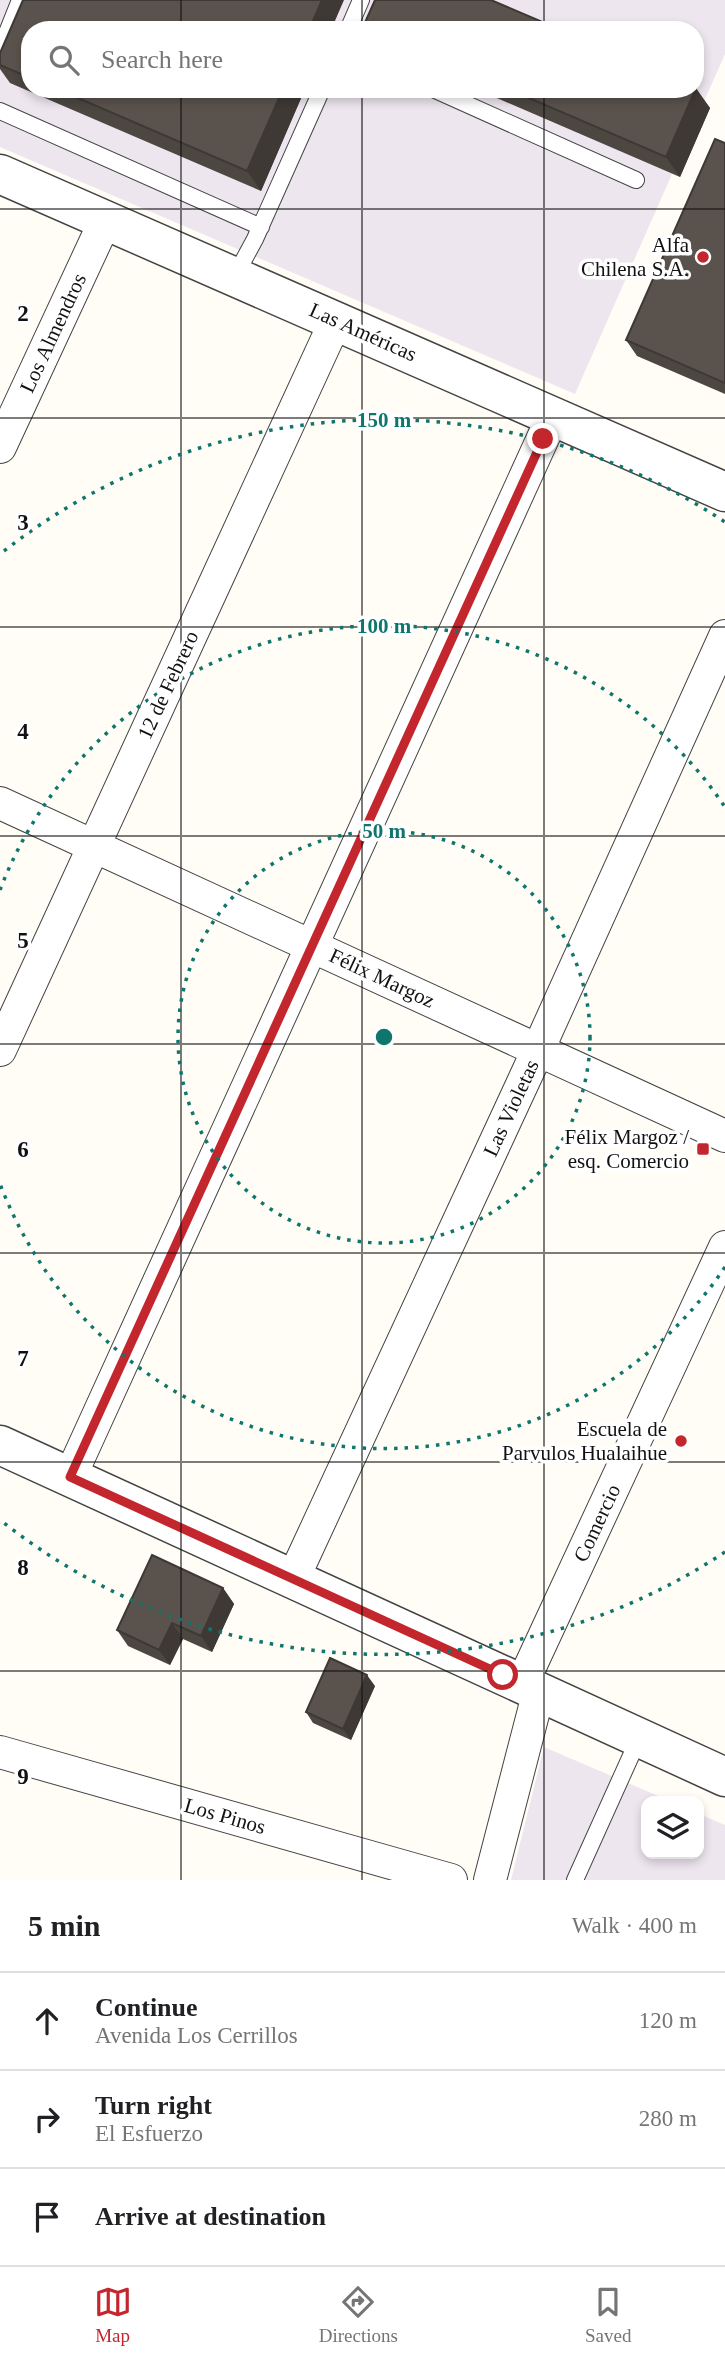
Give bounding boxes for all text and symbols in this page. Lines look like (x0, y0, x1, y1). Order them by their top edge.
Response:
search box (21, 21, 704, 98)
icon: search (45, 41, 83, 79)
text: Search here (101, 45, 223, 74)
place label: Alfa Chilena S.A. (581, 233, 690, 281)
marker: Alfa Chilena S.A. (695, 249, 711, 265)
street label: Los Almendros (15, 270, 91, 396)
street label: Las Américas (306, 298, 420, 366)
text: 2 (17, 301, 29, 326)
text: 150 m (357, 408, 412, 432)
route end (527, 423, 558, 454)
text: 3 (17, 510, 29, 535)
text: 100 m (357, 614, 412, 638)
street label: 12 de Febrero (132, 627, 204, 743)
text: 4 (17, 719, 29, 744)
text: 50 m (362, 819, 406, 843)
text: 5 (17, 928, 29, 953)
street label: Félix Margoz (326, 943, 438, 1013)
centre of rings (372, 1025, 396, 1049)
street label: Las Violetas (478, 1056, 544, 1160)
place label: Félix Margoz / esq. Comercio (565, 1125, 689, 1173)
text: 6 (17, 1137, 29, 1162)
marker: Félix Margoz / esq. Comercio (695, 1141, 711, 1157)
text: 7 (17, 1346, 29, 1371)
place label: Escuela de Parvulos Hualaihue (502, 1417, 667, 1465)
marker: Escuela de Parvulos Hualaihue (673, 1433, 689, 1449)
street label: Comercio (569, 1480, 625, 1566)
text: 8 (17, 1555, 29, 1580)
route start (487, 1659, 518, 1690)
text: 9 (17, 1764, 29, 1789)
street label: Los Pinos (182, 1793, 268, 1839)
map controls (641, 1796, 704, 1859)
button: layers (641, 1796, 704, 1859)
text: 5 min (28, 1909, 101, 1942)
text: Walk · 400 m (572, 1913, 697, 1938)
text: Continue (95, 1993, 198, 2022)
icon: ahead (28, 2002, 66, 2040)
text: 120 m (639, 2008, 697, 2033)
text: Avenida Los Cerrillos (95, 2023, 298, 2048)
text: Turn right (95, 2091, 212, 2120)
icon: right (28, 2100, 66, 2138)
text: 280 m (639, 2106, 697, 2131)
text: El Esfuerzo (95, 2121, 203, 2146)
icon: arrive (28, 2198, 66, 2236)
text: Arrive at destination (95, 2202, 326, 2231)
tab: Map (94, 2283, 132, 2347)
tab: Directions (319, 2283, 398, 2347)
tab: Saved (585, 2283, 631, 2347)

